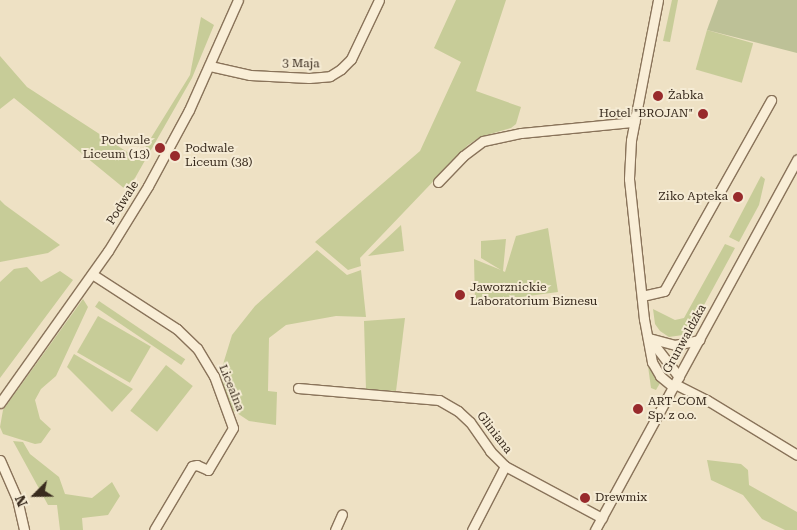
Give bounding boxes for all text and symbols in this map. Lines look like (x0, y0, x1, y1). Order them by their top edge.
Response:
street label: 3 Maja (282, 56, 320, 72)
place label: Żabka (668, 89, 704, 103)
marker: Żabka (652, 90, 664, 102)
place label: Hotel "BROJAN" (599, 107, 693, 121)
marker: Hotel "BROJAN" (697, 108, 709, 120)
place label: Podwale Liceum (13) (83, 134, 150, 162)
marker: Podwale Liceum (13) (154, 142, 166, 154)
place label: Podwale Liceum (38) (185, 142, 252, 170)
marker: Podwale Liceum (38) (169, 150, 181, 162)
street label: Podwale (104, 178, 142, 228)
place label: Ziko Apteka (658, 190, 728, 204)
marker: Ziko Apteka (732, 191, 744, 203)
place label: Jaworznickie Laboratorium Biznesu (470, 281, 597, 309)
marker: Jaworznickie Laboratorium Biznesu (454, 289, 466, 301)
street label: Grunwaldzka (660, 302, 710, 376)
street label: Licealna (215, 363, 247, 413)
place label: ART-COM Sp. z o.o. (648, 395, 707, 423)
marker: ART-COM Sp. z o.o. (632, 403, 644, 415)
street label: Gliniana (473, 409, 515, 457)
north arrow (10, 470, 60, 520)
place label: Drewmix (595, 491, 647, 505)
marker: Drewmix (579, 492, 591, 504)
text: N (12, 493, 31, 509)

